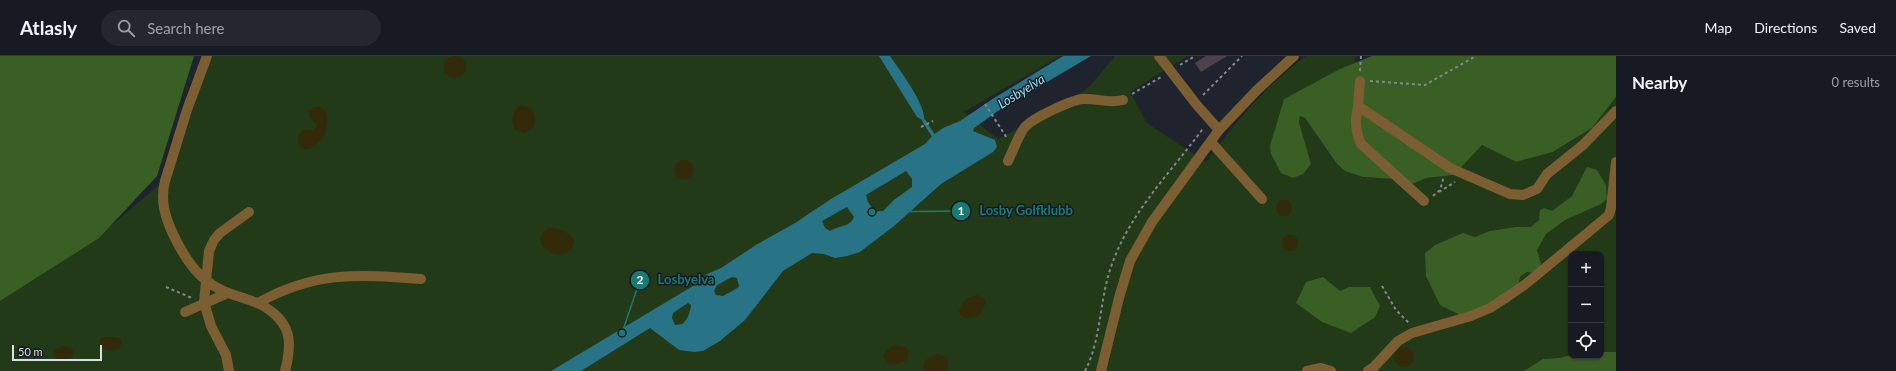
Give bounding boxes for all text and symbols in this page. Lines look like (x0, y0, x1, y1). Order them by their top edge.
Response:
search box (101, 10, 381, 46)
text: Atlasly (20, 16, 77, 39)
icon: search (115, 17, 137, 39)
text: Search here (147, 19, 225, 37)
text: Map (1705, 19, 1732, 36)
text: Directions (1754, 19, 1817, 36)
text: Saved (1839, 19, 1876, 36)
water label: Losbyelva (995, 70, 1048, 112)
text: Nearby (1632, 72, 1687, 93)
text: 0 results (1832, 74, 1880, 90)
callout: Losby Golfklubb (951, 198, 1081, 223)
text: Losby Golfklubb (979, 202, 1073, 218)
text: 1 (958, 203, 965, 218)
map controls (1568, 251, 1604, 359)
button: + (1568, 251, 1604, 287)
callout: Losbyelva (630, 267, 723, 292)
text: Losbyelva (658, 271, 714, 287)
text: 2 (637, 272, 644, 287)
button: − (1568, 287, 1604, 323)
button: locate (1568, 323, 1604, 359)
scale bar (12, 343, 102, 362)
text: 50 m (18, 345, 43, 358)

